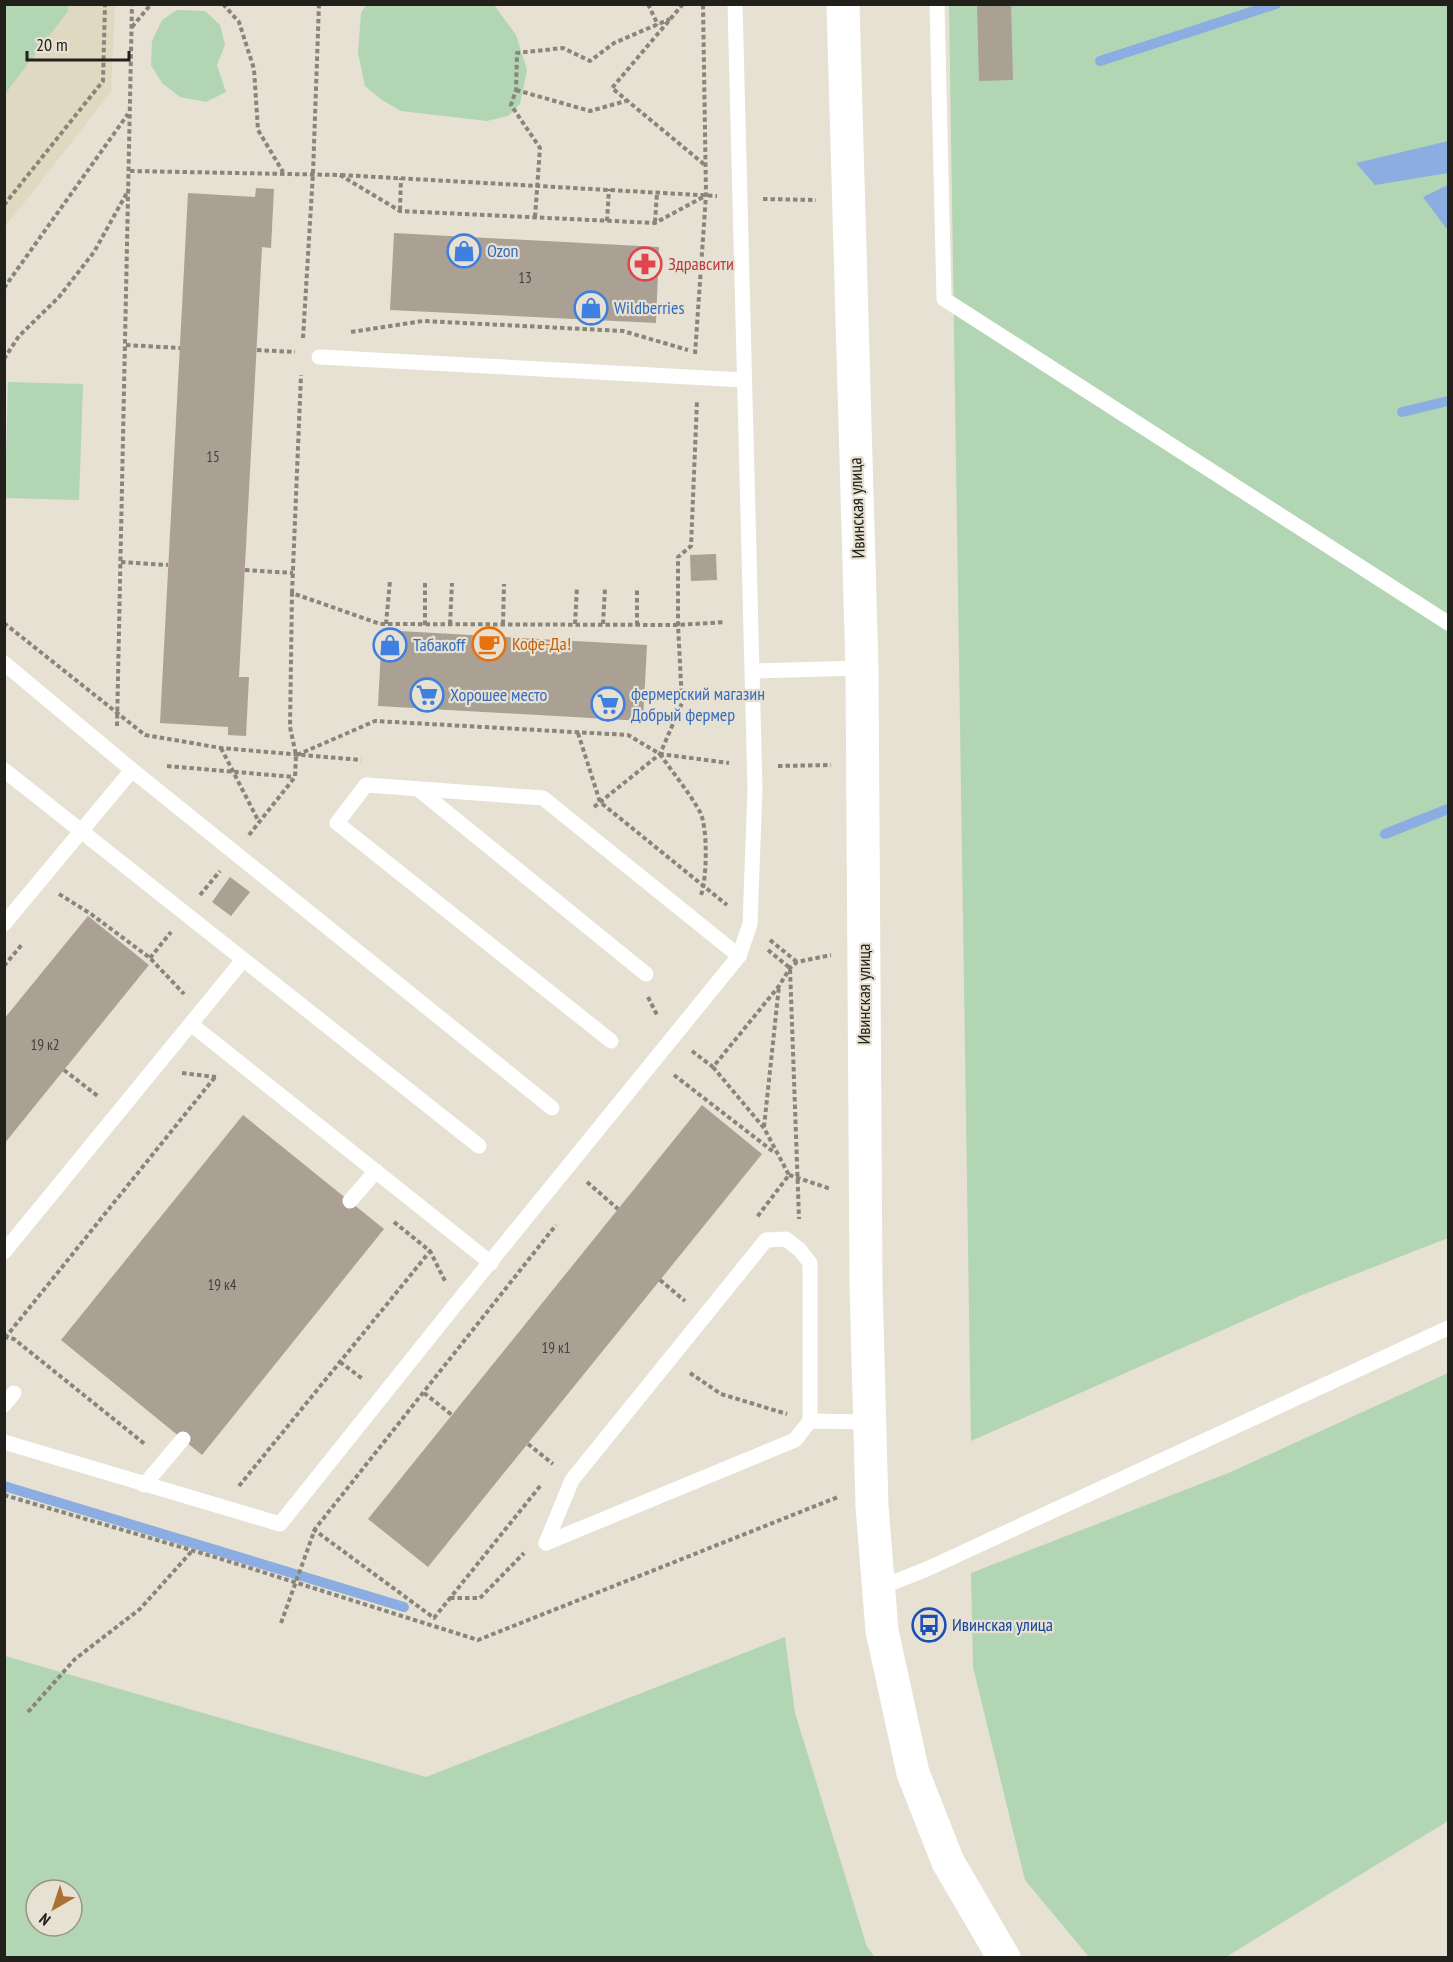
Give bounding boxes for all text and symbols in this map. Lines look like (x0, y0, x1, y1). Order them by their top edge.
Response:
scale bar (27, 24, 129, 62)
text: 20 m (36, 33, 68, 56)
shop icon: Ozon (446, 233, 482, 269)
place label: Ozon (487, 239, 519, 262)
pharmacy icon: Здравсити (627, 246, 663, 282)
place label: Здравсити (668, 252, 734, 275)
house number: 13 (518, 268, 532, 287)
shop icon: Wildberries (573, 290, 609, 326)
place label: Wildberries (614, 296, 685, 319)
house number: 15 (206, 447, 220, 466)
street label: Ивинская улица (843, 457, 870, 559)
cafe icon: Кофе-Да! (471, 626, 507, 662)
shop icon: Табакoff (372, 627, 408, 663)
place label: Кофе-Да! (512, 632, 571, 655)
place label: Табакoff (413, 633, 467, 656)
supermarket icon: Хорошее место (409, 677, 445, 713)
place label: фермерский магазин Добрый фермер (631, 682, 765, 726)
place label: Хорошее место (450, 683, 547, 706)
supermarket icon: фермерский магазин Добрый фермер (590, 686, 626, 722)
street label: Ивинская улица (852, 944, 875, 1044)
house number: 19 к2 (30, 1035, 60, 1054)
house number: 19 к4 (207, 1275, 237, 1294)
house number: 19 к1 (541, 1338, 571, 1357)
bus stop icon: Ивинская улица (911, 1607, 947, 1643)
place label: Ивинская улица (952, 1613, 1053, 1636)
north arrow (24, 1878, 84, 1938)
text: N (35, 1909, 54, 1930)

